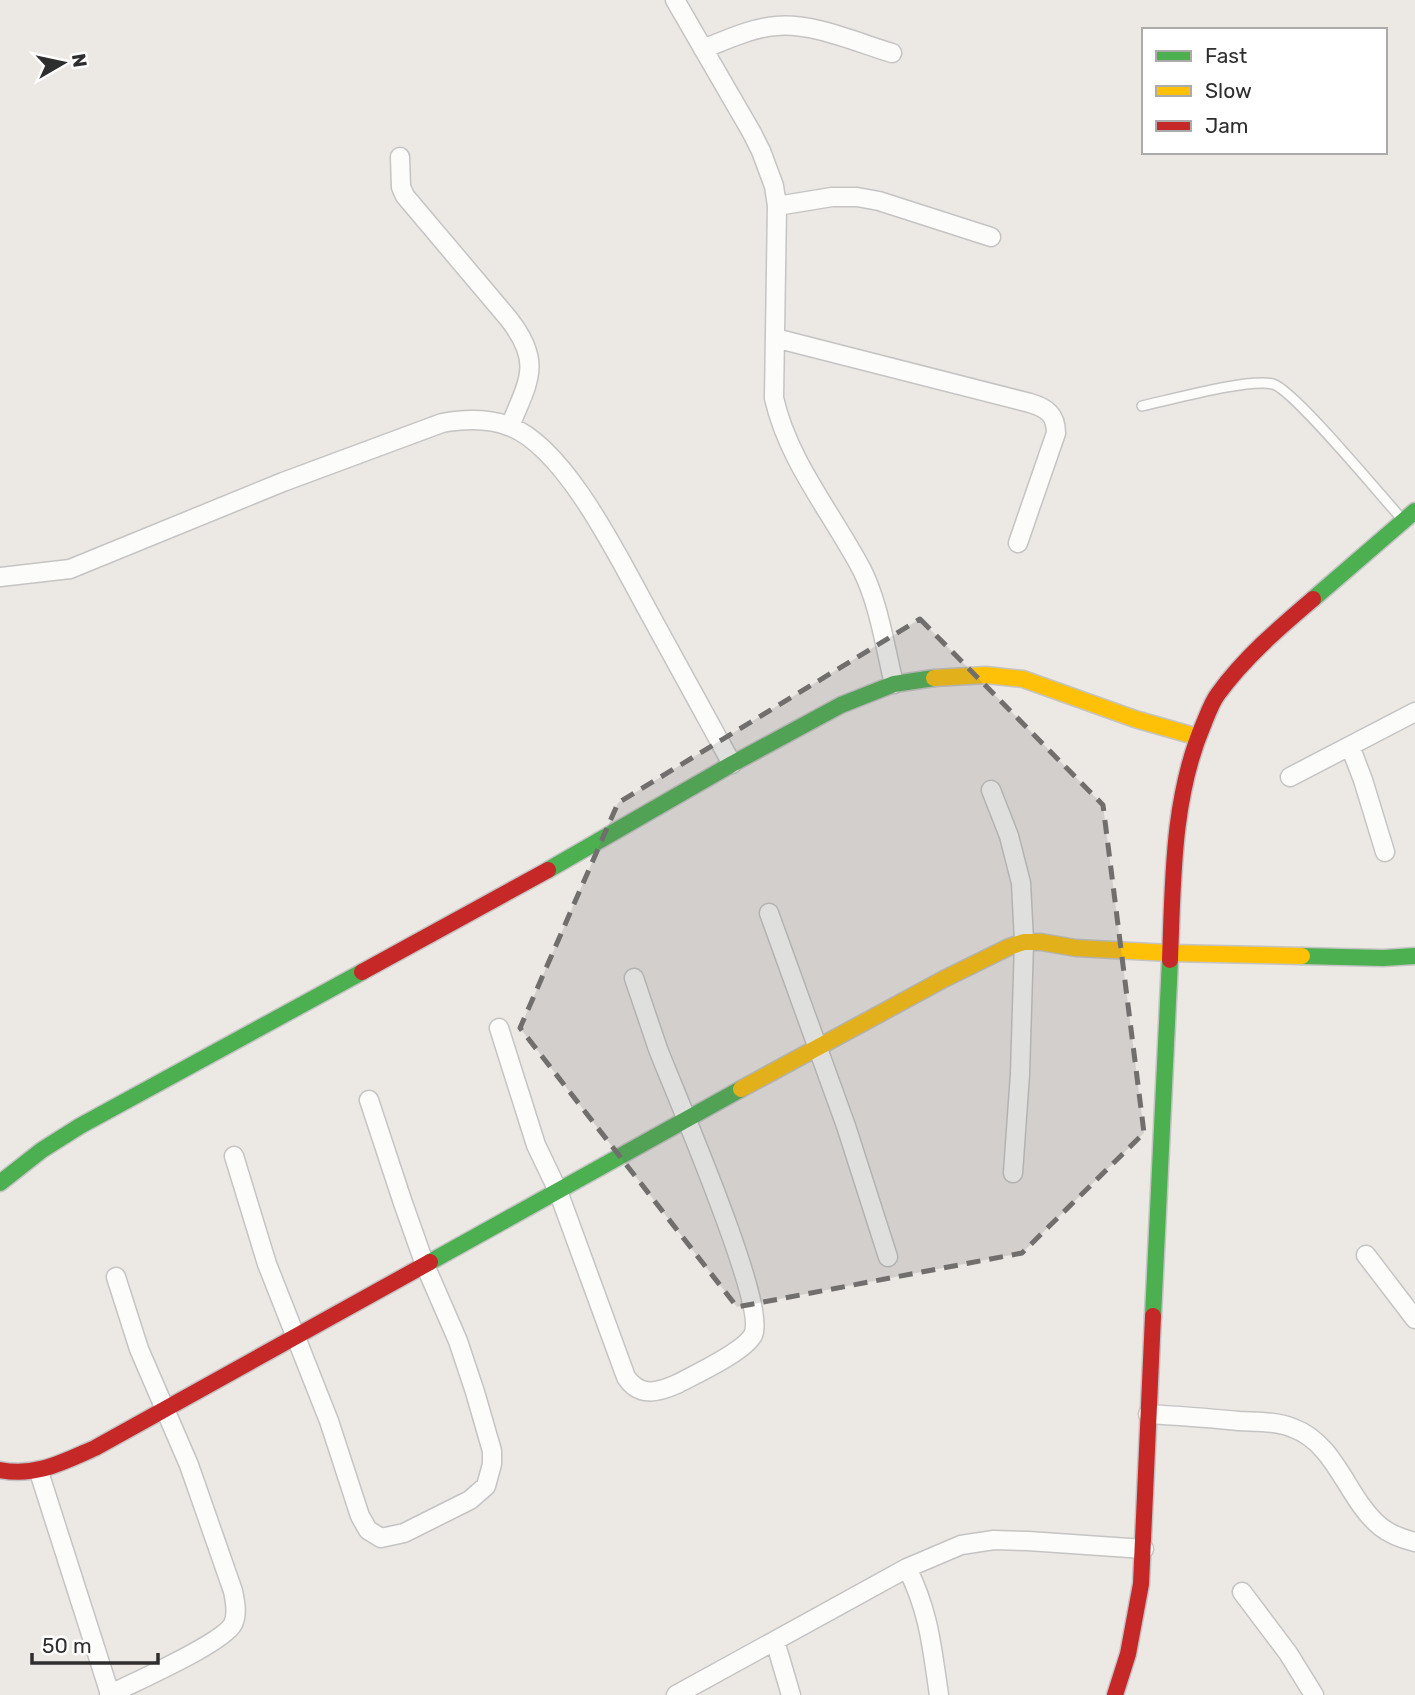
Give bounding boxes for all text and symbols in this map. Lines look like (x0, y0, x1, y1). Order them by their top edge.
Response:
north arrow (28, 28, 98, 98)
legend (1142, 28, 1387, 154)
text: Fast (1205, 43, 1247, 68)
text: N (67, 52, 92, 69)
text: Slow (1205, 78, 1252, 103)
text: Jam (1205, 113, 1249, 138)
scale bar (32, 1622, 158, 1666)
text: 50 m (42, 1633, 92, 1658)

